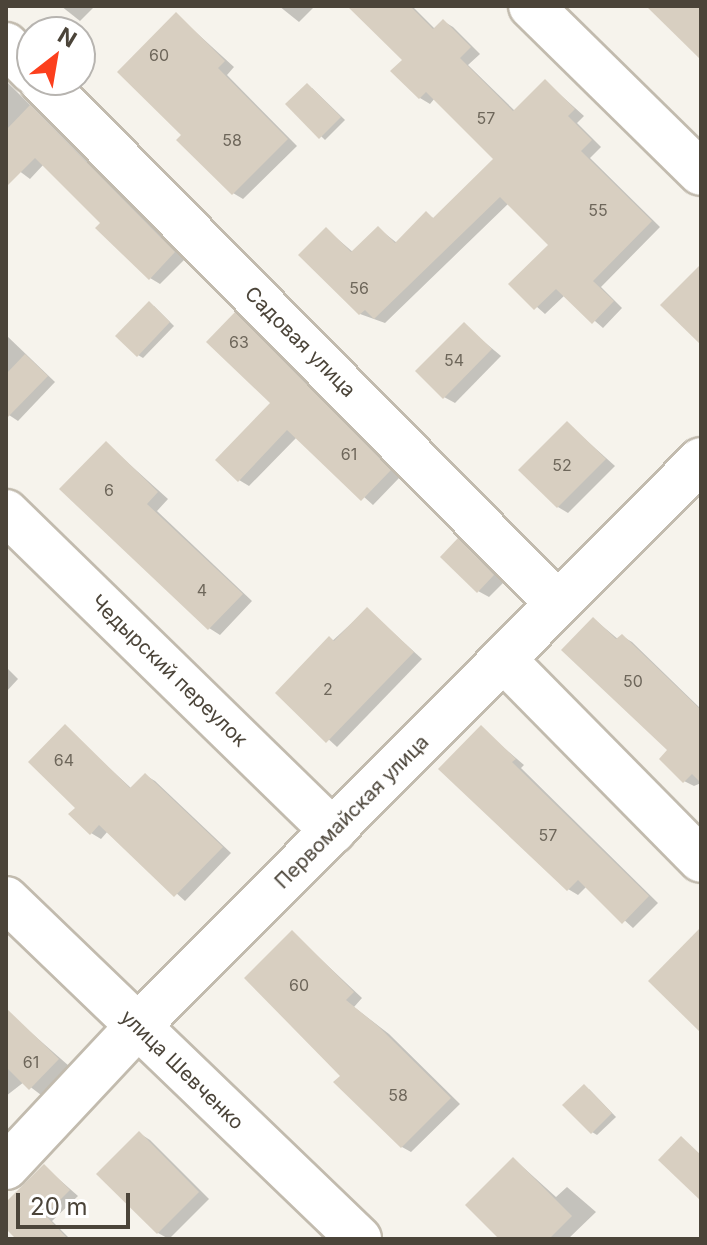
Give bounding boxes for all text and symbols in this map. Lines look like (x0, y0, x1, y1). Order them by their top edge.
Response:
north arrow (16, 16, 96, 96)
text: N (53, 22, 81, 53)
house number: 60 (149, 45, 169, 65)
house number: 57 (477, 108, 495, 128)
house number: 58 (222, 130, 242, 150)
house number: 55 (588, 200, 608, 220)
house number: 56 (349, 278, 369, 298)
street label: Садовая улица (240, 282, 360, 402)
house number: 63 (229, 332, 249, 352)
house number: 54 (444, 350, 464, 370)
house number: 61 (341, 444, 357, 464)
house number: 52 (552, 455, 572, 475)
house number: 6 (104, 480, 114, 500)
house number: 4 (197, 580, 207, 600)
street label: Чедырский переулок (86, 590, 252, 752)
house number: 50 (623, 671, 643, 691)
house number: 2 (323, 679, 333, 699)
street label: Первомайская улица (270, 730, 434, 894)
house number: 64 (54, 750, 74, 770)
house number: 57 (539, 825, 557, 845)
house number: 60 (289, 975, 309, 995)
street label: улица Шевченко (115, 1005, 249, 1135)
house number: 61 (23, 1052, 39, 1072)
house number: 58 (388, 1085, 408, 1105)
scale bar (20, 1177, 134, 1227)
text: 20 m (30, 1192, 88, 1221)

